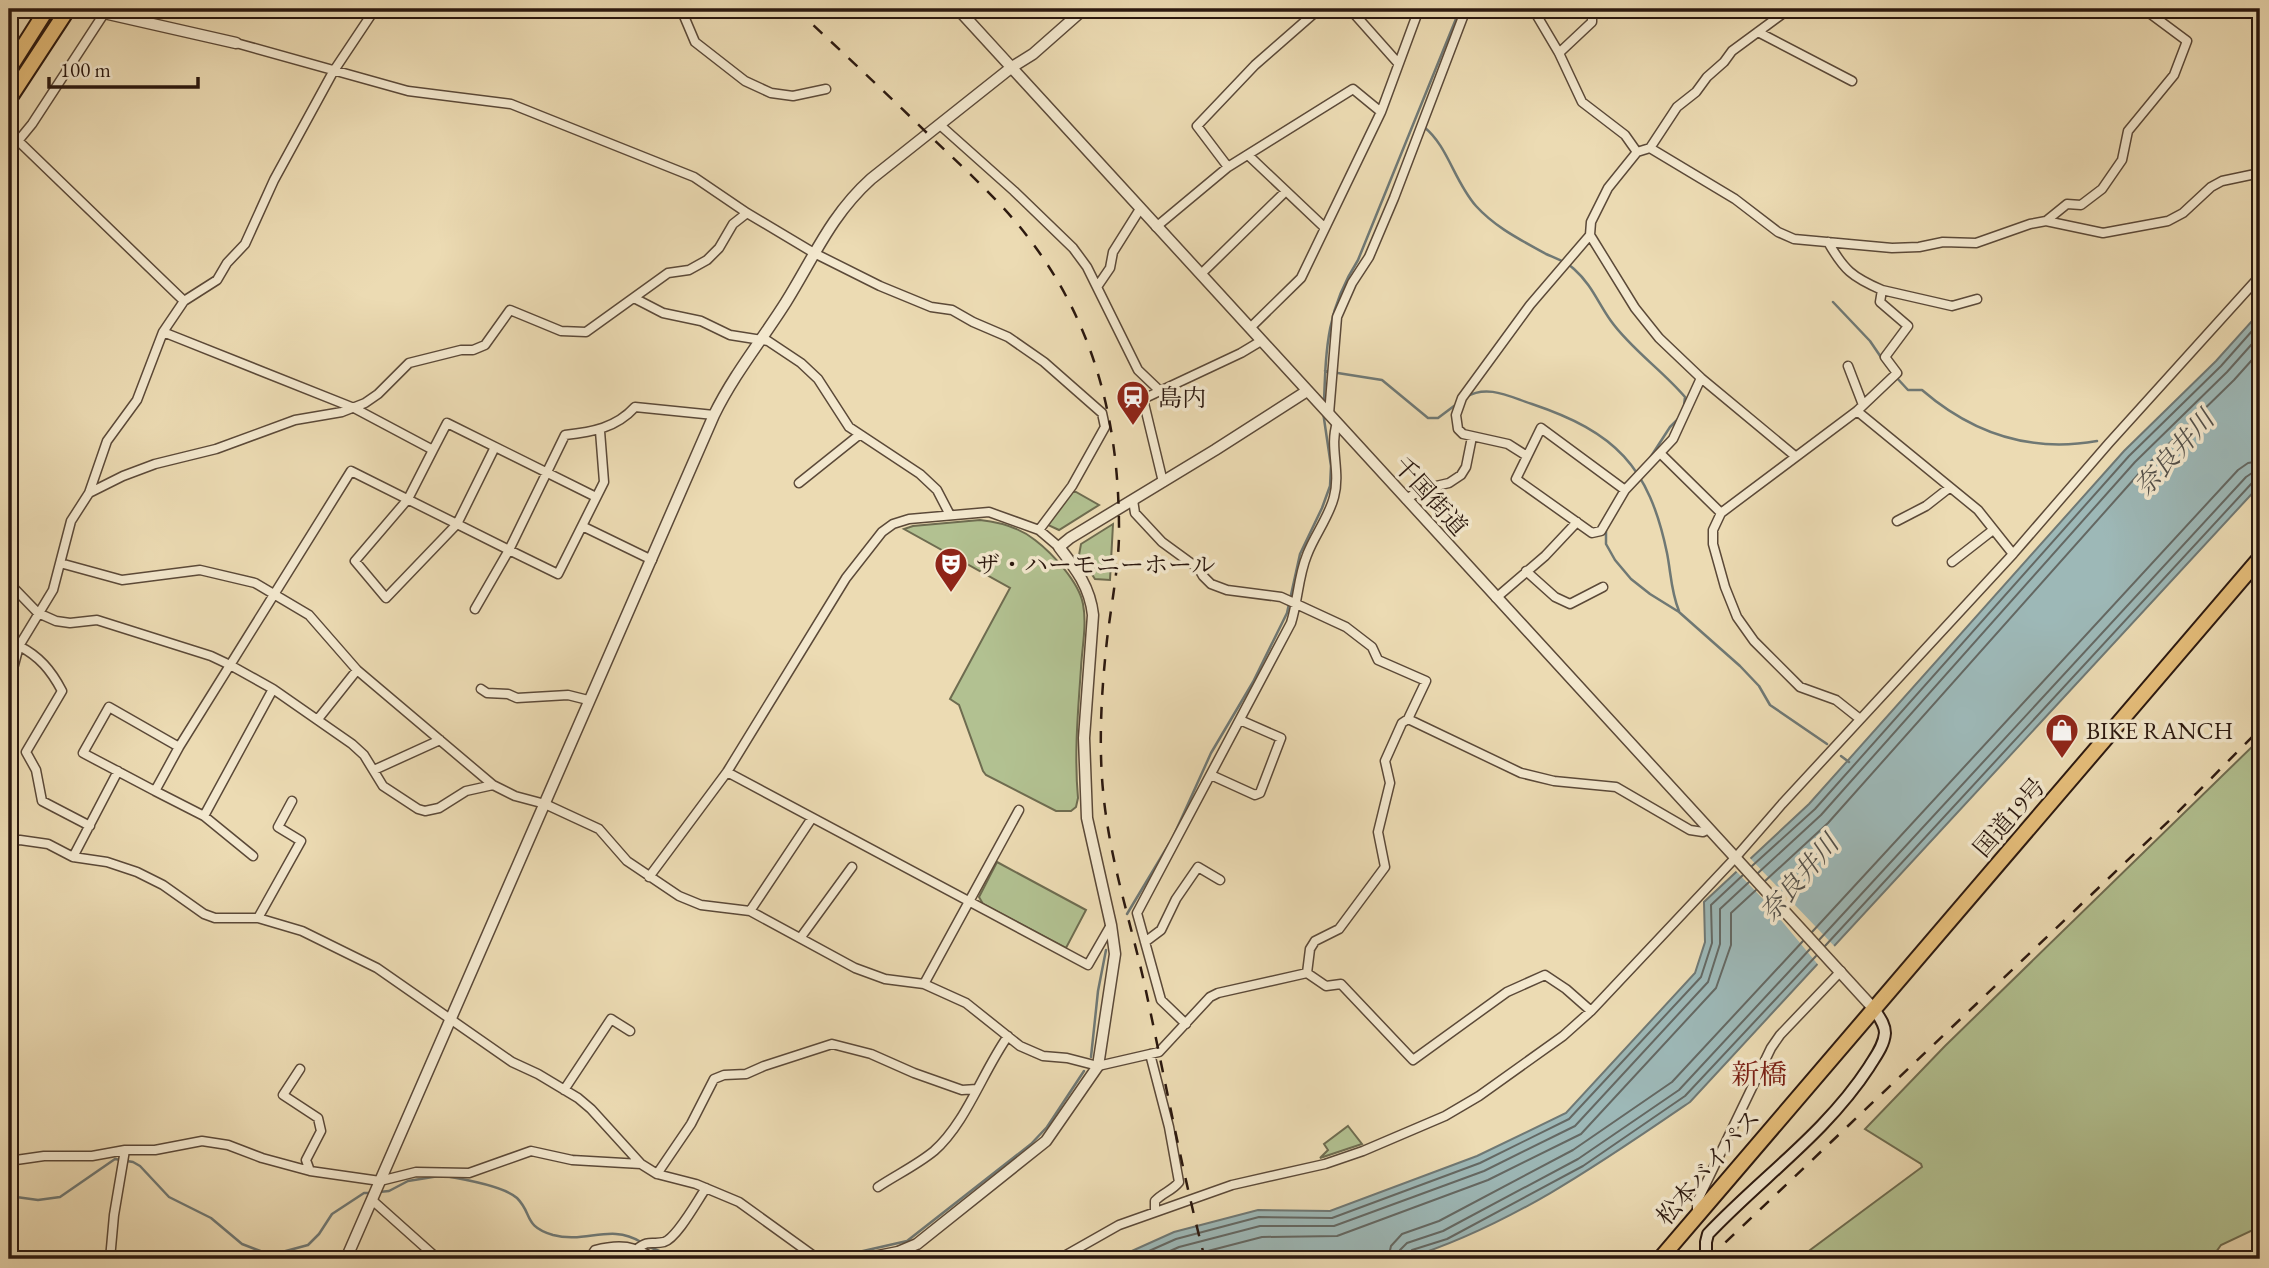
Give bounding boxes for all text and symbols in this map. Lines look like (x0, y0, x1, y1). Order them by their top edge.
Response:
scale bar (49, 46, 198, 90)
text: 100 m (60, 56, 111, 83)
station icon: 島内 (1114, 378, 1152, 427)
place label: 島内 (1158, 382, 1206, 413)
water label: 奈良井川 (2127, 401, 2223, 503)
street label: 千国街道 (1387, 450, 1475, 542)
theatre icon: ザ・ハーモニーホール (932, 545, 970, 594)
place label: ザ・ハーモニーホール (976, 549, 1216, 580)
shop icon: BIKE RANCH (2043, 711, 2081, 760)
place label: BIKE RANCH (2086, 715, 2233, 746)
street label: 国道19号 (1966, 771, 2052, 863)
water label: 奈良井川 (1752, 825, 1848, 928)
district label: 新橋 (1731, 1056, 1787, 1092)
street label: 松本バイパス (1649, 1103, 1767, 1231)

